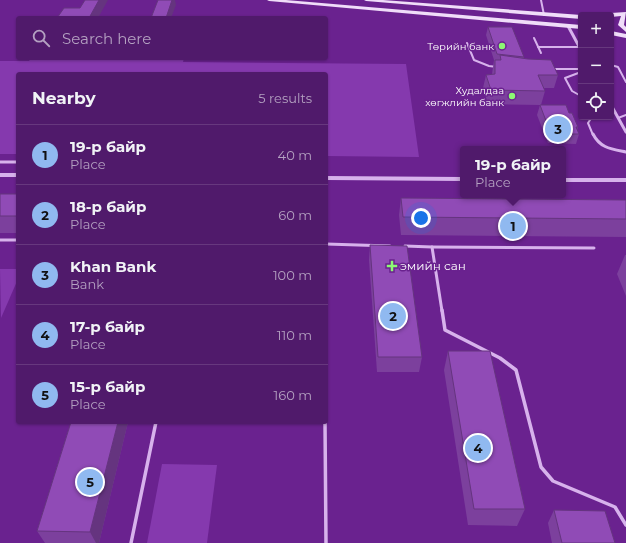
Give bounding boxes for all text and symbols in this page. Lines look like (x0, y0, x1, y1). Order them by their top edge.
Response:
map controls (578, 12, 614, 120)
button: + (578, 12, 614, 48)
search box (16, 16, 328, 60)
icon: search (30, 27, 52, 49)
text: Search here (62, 29, 151, 48)
place label: Төрийн банк (427, 40, 494, 53)
marker: Төрийн банк (497, 41, 507, 51)
button: − (578, 48, 614, 84)
place label: Худалдаа хөгжлийн банк (425, 84, 504, 109)
button: locate (578, 84, 614, 120)
text: Nearby (32, 88, 96, 108)
text: 5 results (258, 90, 312, 106)
marker: Худалдаа хөгжлийн банк (507, 91, 517, 101)
pin: 3 (545, 114, 571, 144)
text: 19-р байр (70, 137, 146, 156)
popup (460, 146, 566, 198)
text: 1 (42, 147, 48, 163)
text: 40 m (278, 147, 312, 163)
text: 19-р байр (475, 155, 551, 174)
text: Place (70, 156, 106, 172)
text: Place (475, 174, 511, 190)
text: 18-р байр (70, 197, 146, 216)
text: 2 (41, 207, 49, 223)
text: 60 m (278, 207, 312, 223)
your location (411, 208, 431, 228)
pin: 1 (500, 211, 526, 241)
text: Place (70, 216, 106, 232)
text: Khan Bank (70, 257, 156, 276)
place label: эмийн сан (400, 258, 466, 273)
marker: эмийн сан (387, 261, 397, 271)
text: 3 (41, 267, 49, 283)
text: 100 m (273, 267, 312, 283)
text: Bank (70, 276, 104, 292)
pin: 2 (380, 301, 406, 331)
text: 17-р байр (70, 317, 145, 336)
text: 4 (41, 327, 49, 343)
text: 110 m (277, 327, 312, 343)
text: Place (70, 336, 106, 352)
text: 15-р байр (70, 377, 145, 396)
text: 5 (41, 387, 49, 403)
text: 160 m (274, 387, 312, 403)
text: Place (70, 396, 106, 412)
pin: 4 (465, 433, 491, 463)
pin: 5 (77, 467, 103, 497)

